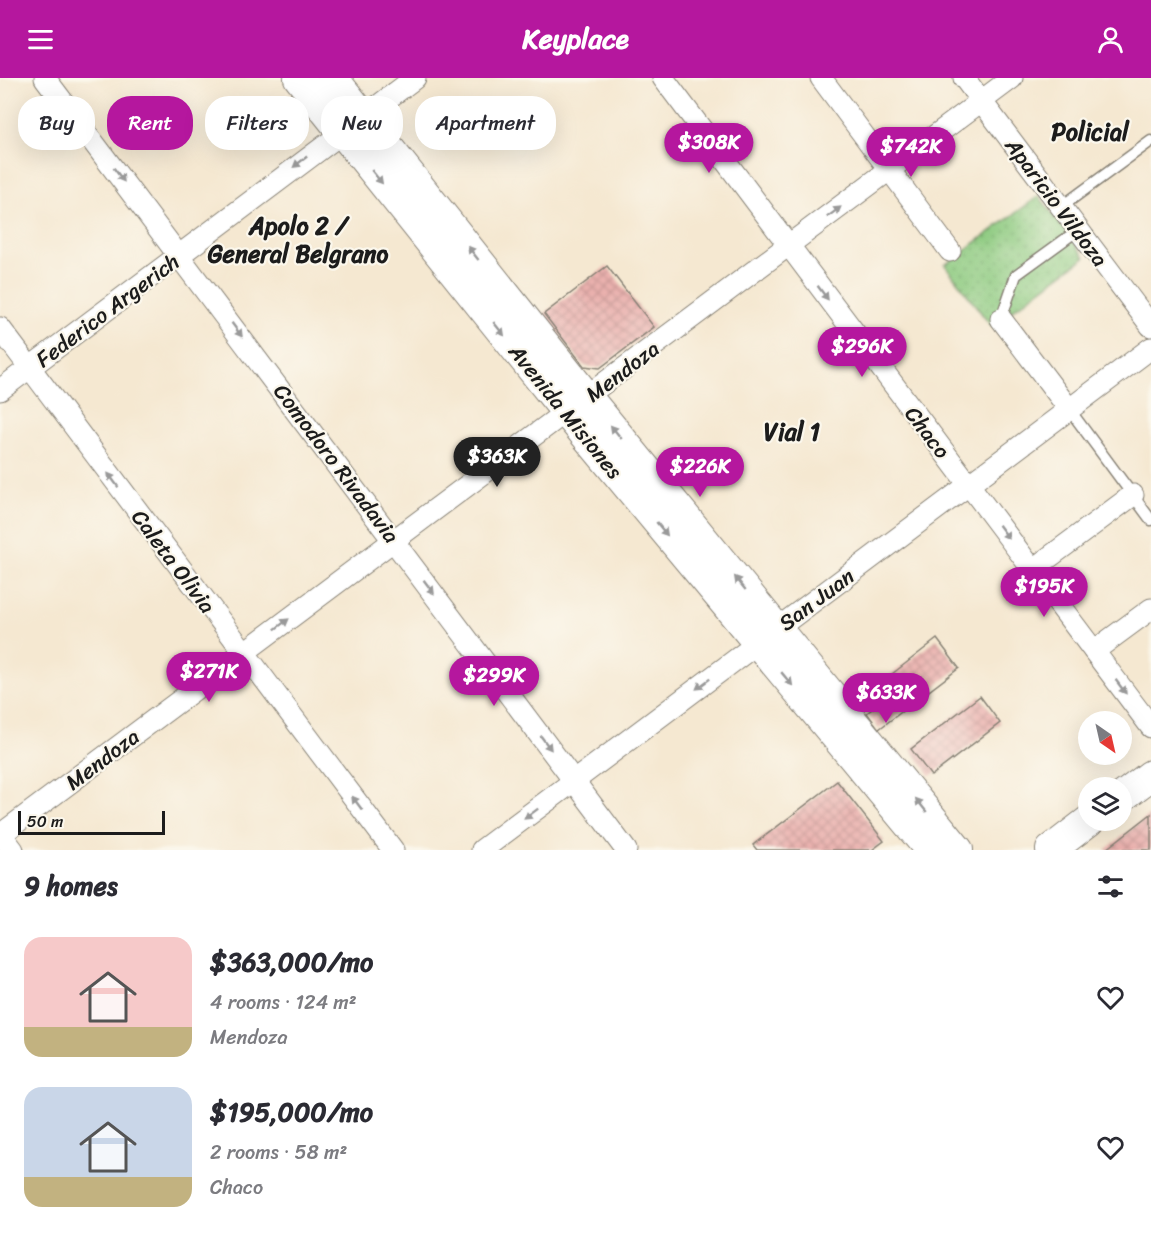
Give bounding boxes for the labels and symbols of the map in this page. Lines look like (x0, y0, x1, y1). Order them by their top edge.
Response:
district label: Policial (1051, 111, 1130, 153)
pin: $308K (667, 123, 751, 174)
pin: $742K (869, 127, 953, 178)
street label: Aparicio Vildoza (994, 128, 1119, 276)
one-way arrow (292, 156, 308, 169)
one-way arrow (113, 166, 125, 182)
one-way arrow (371, 169, 384, 185)
district label: Apolo 2 / General Belgrano (208, 205, 388, 275)
one-way arrow (827, 206, 842, 218)
street label: Federico Argerich (27, 243, 188, 378)
one-way arrow (467, 245, 479, 260)
one-way arrow (817, 285, 829, 301)
one-way arrow (493, 321, 506, 337)
one-way arrow (230, 323, 242, 338)
pin: $296K (820, 327, 904, 378)
street label: Mendoza (576, 330, 668, 413)
street label: Avenida Misiones (498, 334, 633, 488)
street label: Comodoro Rivadavia (263, 375, 410, 552)
street label: Chaco (894, 397, 961, 467)
district label: Vial 1 (764, 411, 820, 453)
one-way arrow (609, 424, 622, 440)
pin: $363K (455, 437, 539, 488)
pin: $226K (658, 447, 742, 498)
one-way arrow (107, 472, 120, 488)
street label: Caleta Olivia (121, 501, 226, 622)
one-way arrow (656, 521, 669, 537)
one-way arrow (997, 524, 1009, 539)
street label: San Juan (770, 557, 863, 641)
pin: $195K (1002, 567, 1086, 618)
one-way arrow (733, 575, 746, 591)
one-way arrow (423, 580, 435, 595)
one-way arrow (274, 618, 290, 630)
pin: $271K (167, 652, 251, 703)
pin: $299K (452, 656, 536, 707)
one-way arrow (780, 671, 793, 687)
pin: $633K (844, 673, 928, 724)
one-way arrow (696, 677, 711, 689)
one-way arrow (1115, 680, 1127, 695)
north arrow (1078, 711, 1132, 765)
street label: Mendoza (56, 718, 148, 801)
one-way arrow (540, 735, 552, 751)
one-way arrow (352, 796, 364, 811)
one-way arrow (915, 798, 928, 813)
one-way arrow (523, 807, 539, 820)
scale bar (18, 808, 165, 836)

